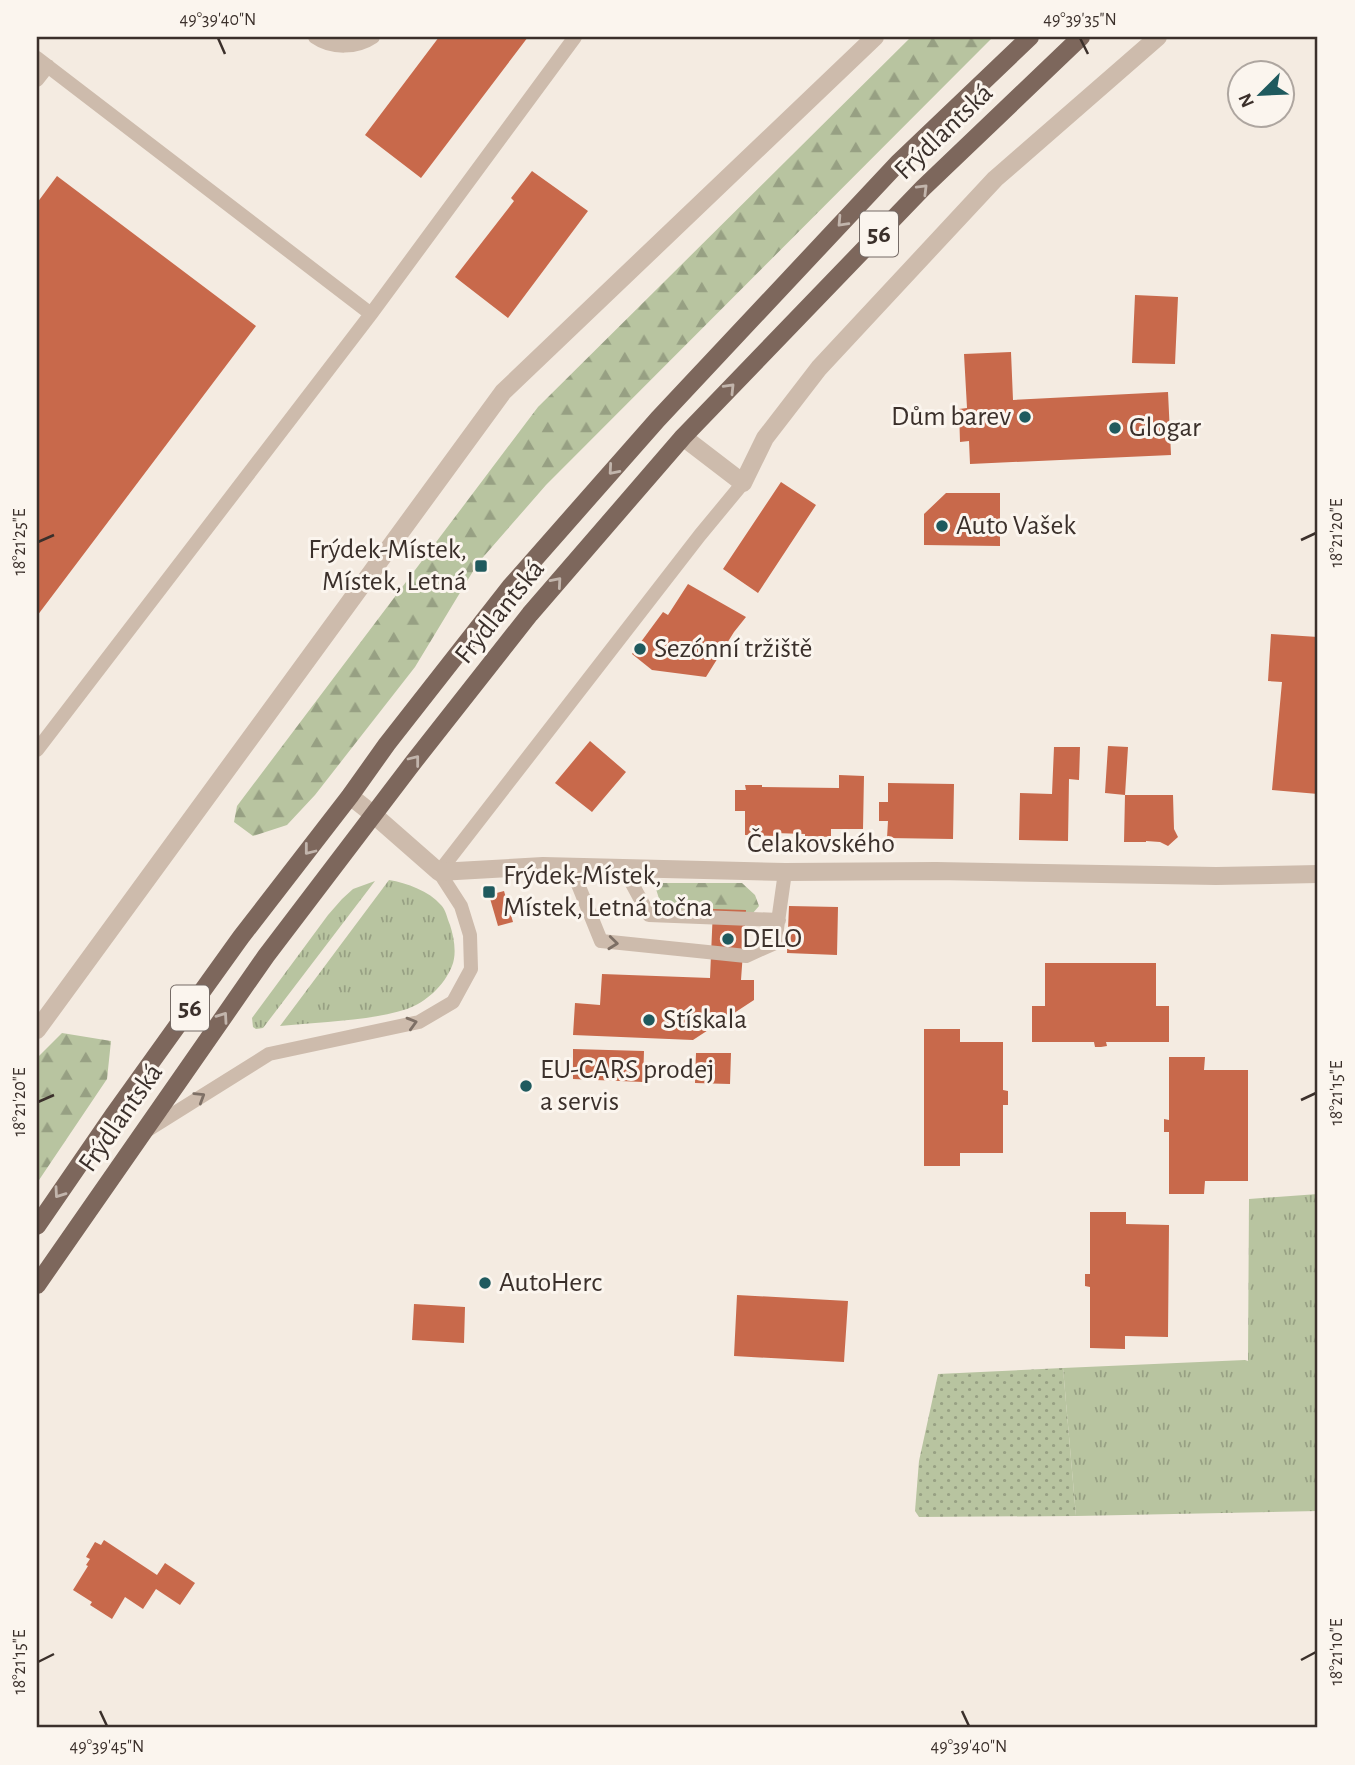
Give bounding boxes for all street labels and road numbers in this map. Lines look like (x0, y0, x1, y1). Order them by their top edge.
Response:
street label: Frýdlantská (889, 79, 999, 185)
road number: 56 (860, 212, 898, 256)
street label: Frýdlantská (450, 555, 550, 669)
street label: Čelakovského (747, 828, 895, 858)
road number: 56 (171, 986, 209, 1030)
street label: Frýdlantská (74, 1059, 168, 1177)

